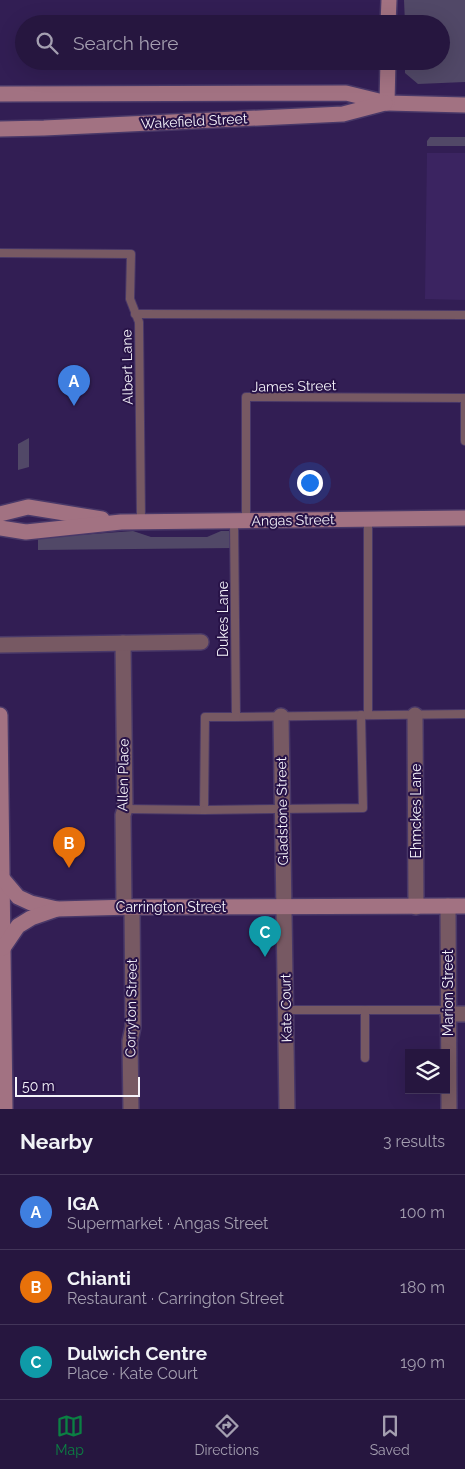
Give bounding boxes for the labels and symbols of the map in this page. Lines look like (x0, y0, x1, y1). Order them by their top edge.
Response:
street label: Wakefield Street (140, 110, 248, 132)
street label: Albert Lane (118, 329, 136, 405)
pin: A (58, 365, 90, 406)
street label: James Street (252, 377, 337, 395)
your location (297, 470, 323, 496)
street label: Angas Street (251, 511, 335, 529)
street label: Dukes Lane (215, 581, 231, 657)
street label: Allen Place (114, 738, 132, 812)
street label: Gladstone Street (273, 756, 291, 865)
street label: Ehmckes Lane (408, 763, 424, 859)
pin: B (53, 827, 85, 868)
street label: Carrington Street (116, 899, 226, 915)
pin: C (249, 916, 281, 957)
street label: Marion Street (440, 949, 456, 1036)
street label: Corryton Street (122, 958, 140, 1058)
street label: Kate Court (277, 973, 295, 1043)
scale bar (15, 1074, 140, 1097)

